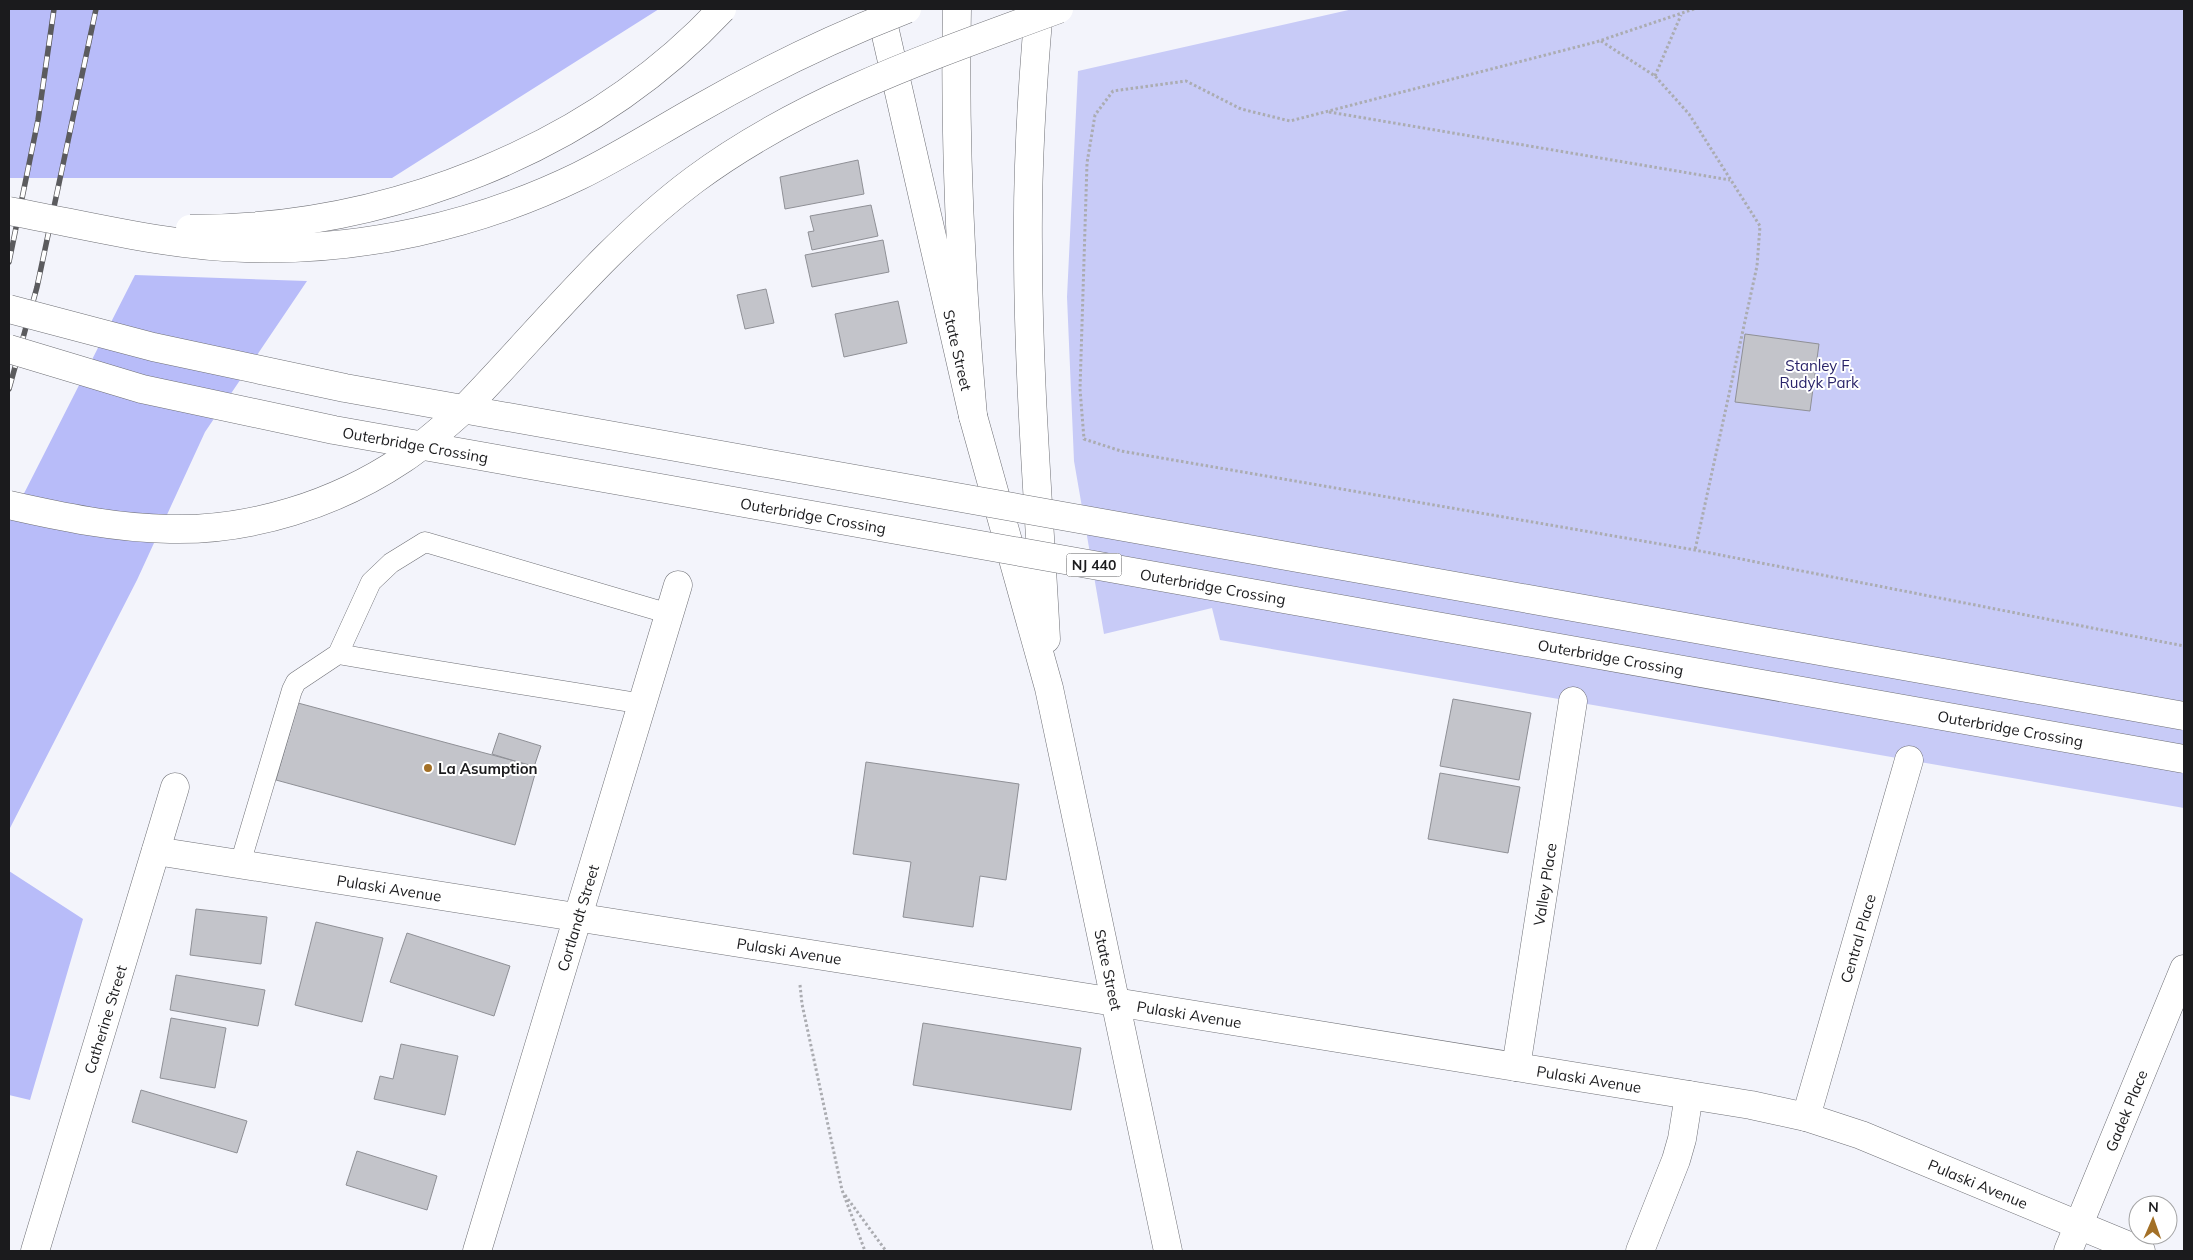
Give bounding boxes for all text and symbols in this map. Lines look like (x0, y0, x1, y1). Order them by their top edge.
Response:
street label: State Street (940, 308, 976, 393)
park label: Stanley F. Rudyk Park (1779, 356, 1859, 392)
street label: Outerbridge Crossing (341, 422, 490, 467)
street label: Outerbridge Crossing (739, 493, 888, 538)
road number: NJ 440 (1066, 554, 1122, 576)
street label: Outerbridge Crossing (1139, 564, 1287, 609)
street label: Outerbridge Crossing (1536, 635, 1685, 679)
street label: Outerbridge Crossing (1936, 706, 2085, 750)
place label: La Asumption (438, 759, 538, 778)
marker: La Asumption (422, 762, 434, 774)
street label: Valley Place (1529, 841, 1560, 927)
street label: Cortlandt Street (552, 862, 603, 974)
street label: Pulaski Avenue (335, 870, 443, 905)
street label: Central Place (1836, 892, 1879, 985)
street label: State Street (1091, 928, 1126, 1012)
street label: Pulaski Avenue (735, 933, 843, 968)
street label: Catherine Street (80, 963, 130, 1076)
street label: Pulaski Avenue (1135, 996, 1243, 1032)
street label: Pulaski Avenue (1535, 1061, 1643, 1097)
street label: Gadek Place (2101, 1067, 2151, 1154)
street label: Pulaski Avenue (1926, 1154, 2031, 1213)
north arrow (2128, 1195, 2178, 1245)
text: N (2148, 1198, 2159, 1216)

